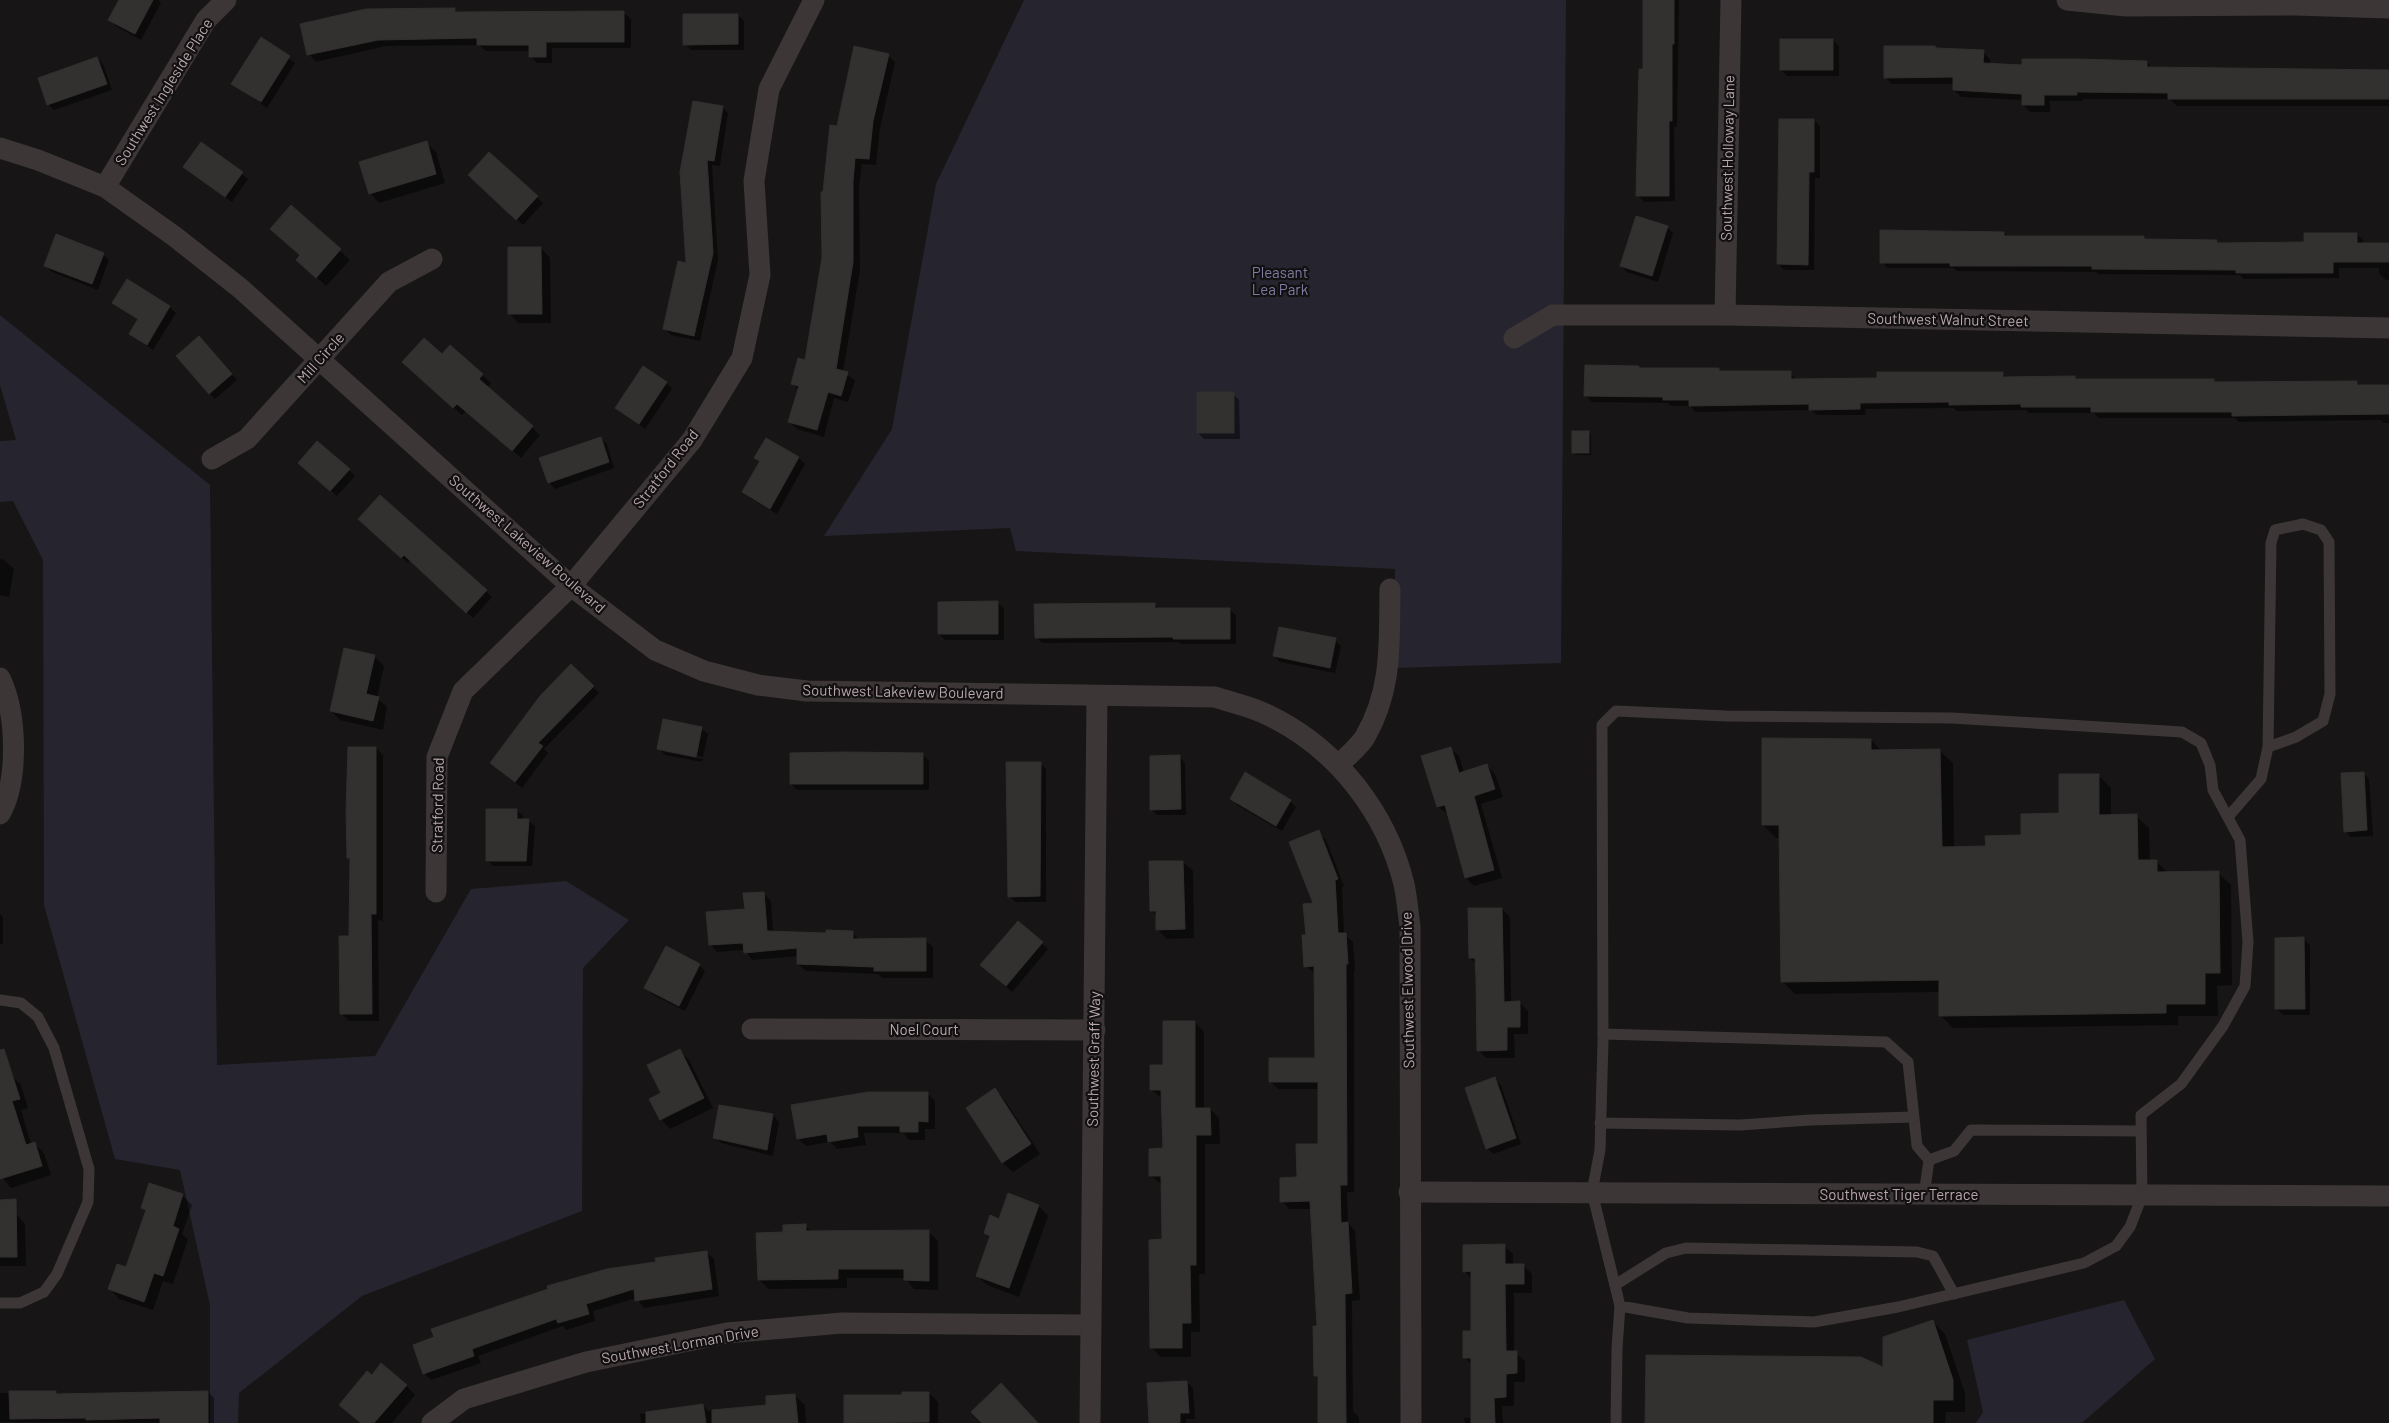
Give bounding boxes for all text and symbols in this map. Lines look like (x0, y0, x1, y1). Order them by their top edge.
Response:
street label: Southwest Ingleside Place (111, 15, 216, 168)
street label: Southwest Holloway Lane (1717, 75, 1737, 241)
park label: Pleasant Lea Park (1252, 263, 1309, 298)
street label: Southwest Walnut Street (1867, 309, 2029, 329)
street label: Mill Circle (293, 328, 348, 386)
street label: Stratford Road (629, 425, 702, 511)
street label: Southwest Lakeview Boulevard (446, 470, 610, 616)
street label: Southwest Lakeview Boulevard (802, 680, 1004, 702)
street label: Stratford Road (427, 757, 447, 853)
street label: Southwest Elwood Drive (1397, 912, 1417, 1068)
street label: Southwest Graff Way (1083, 991, 1103, 1127)
street label: Noel Court (889, 1020, 959, 1038)
street label: Southwest Tiger Terrace (1820, 1185, 1978, 1203)
street label: Southwest Lorman Drive (600, 1321, 760, 1367)

